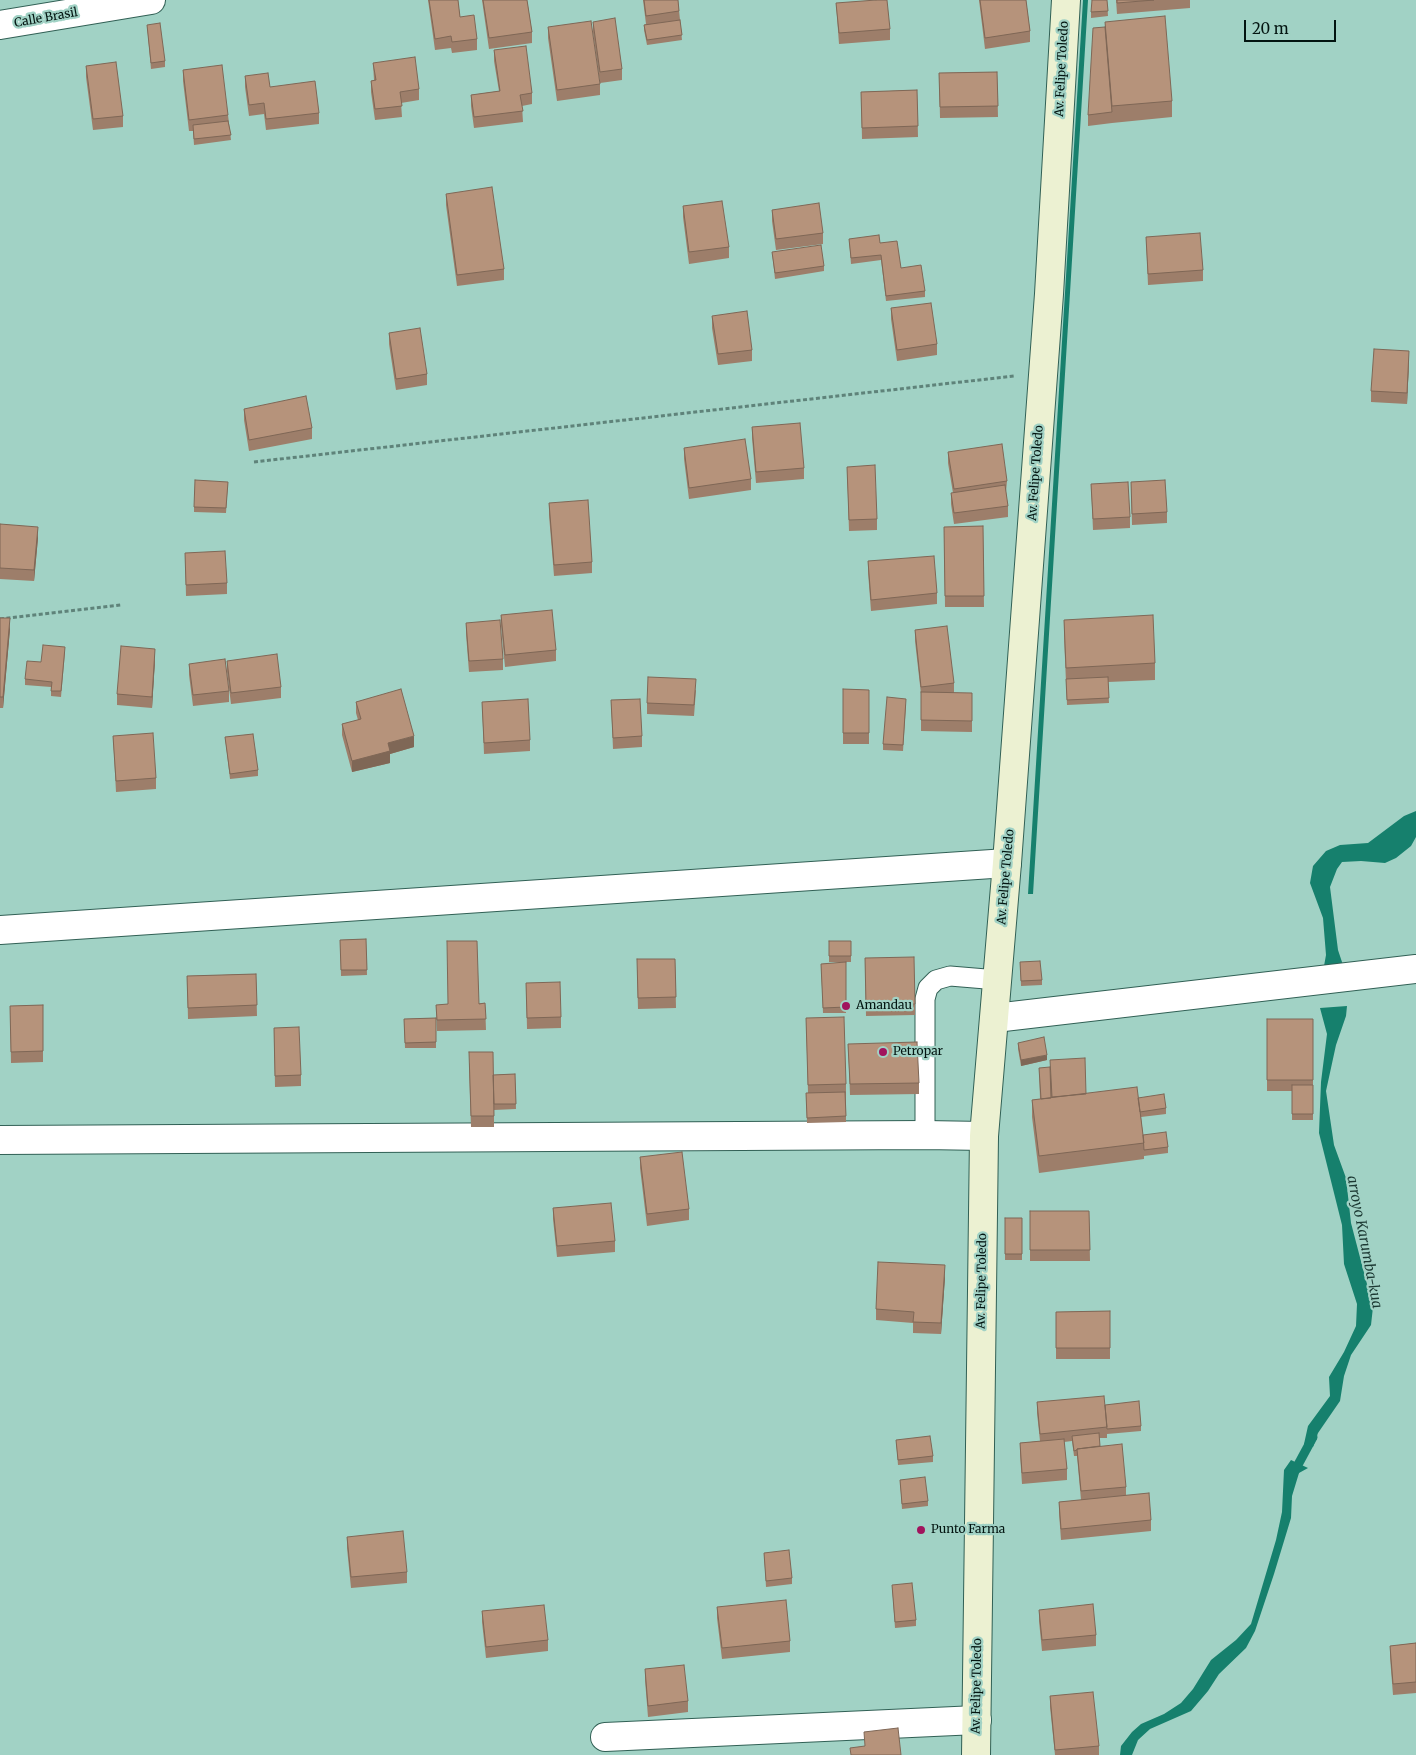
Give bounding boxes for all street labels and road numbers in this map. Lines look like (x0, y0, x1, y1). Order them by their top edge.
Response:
street label: Calle Brasil (13, 5, 79, 31)
street label: Av. Felipe Toledo (1052, 21, 1072, 117)
street label: Av. Felipe Toledo (1025, 425, 1047, 521)
street label: Av. Felipe Toledo (995, 829, 1017, 925)
street label: Av. Felipe Toledo (974, 1233, 990, 1329)
street label: Av. Felipe Toledo (969, 1638, 985, 1734)

